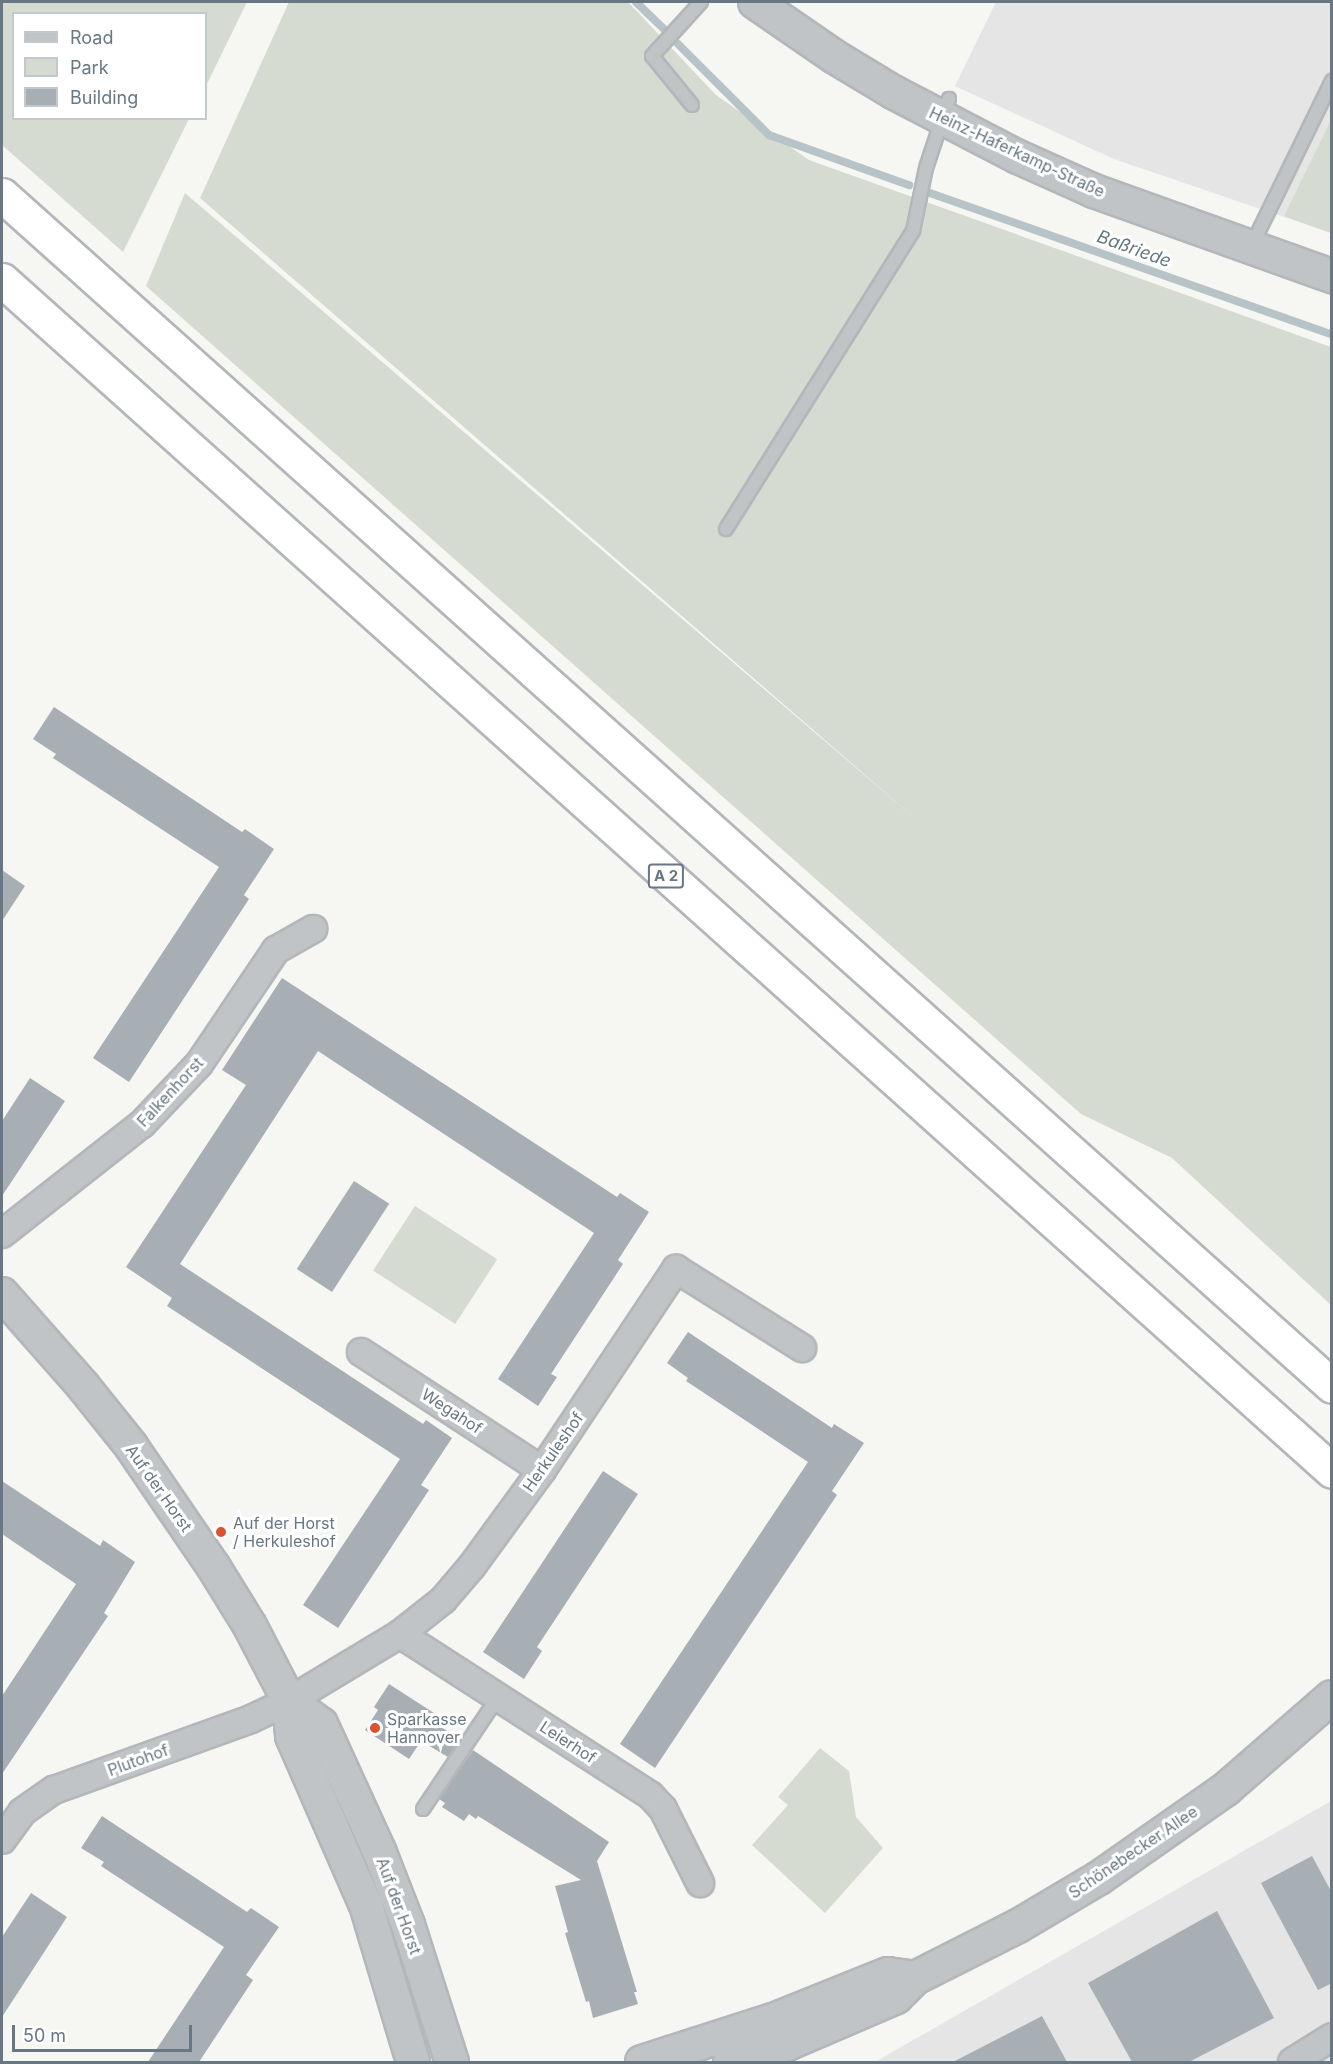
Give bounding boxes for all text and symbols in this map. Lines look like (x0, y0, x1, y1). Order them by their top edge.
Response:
legend (12, 12, 207, 120)
text: Road (70, 27, 113, 48)
text: Park (70, 57, 109, 78)
text: Building (70, 87, 138, 108)
street label: Heinz-Haferkamp-Straße (926, 103, 1108, 201)
water label: Baßriede (1094, 226, 1174, 272)
road number: A 2 (646, 864, 686, 888)
street label: Falkenhorst (133, 1053, 207, 1131)
street label: Wegahof (418, 1384, 486, 1438)
street label: Herkuleshof (519, 1409, 587, 1495)
street label: Auf der Horst (122, 1441, 196, 1535)
place label: Auf der Horst / Herkuleshof (233, 1513, 336, 1551)
marker: Auf der Horst / Herkuleshof (214, 1525, 228, 1539)
place label: Sparkasse Hannover (387, 1709, 466, 1747)
street label: Leierhof (536, 1717, 600, 1767)
marker: Sparkasse Hannover (368, 1721, 382, 1735)
street label: Plutohof (105, 1740, 171, 1780)
street label: Schönebecker Allee (1065, 1802, 1201, 1902)
street label: Auf der Horst (373, 1855, 425, 1957)
scale bar (15, 2013, 195, 2051)
text: 50 m (23, 2025, 66, 2046)

